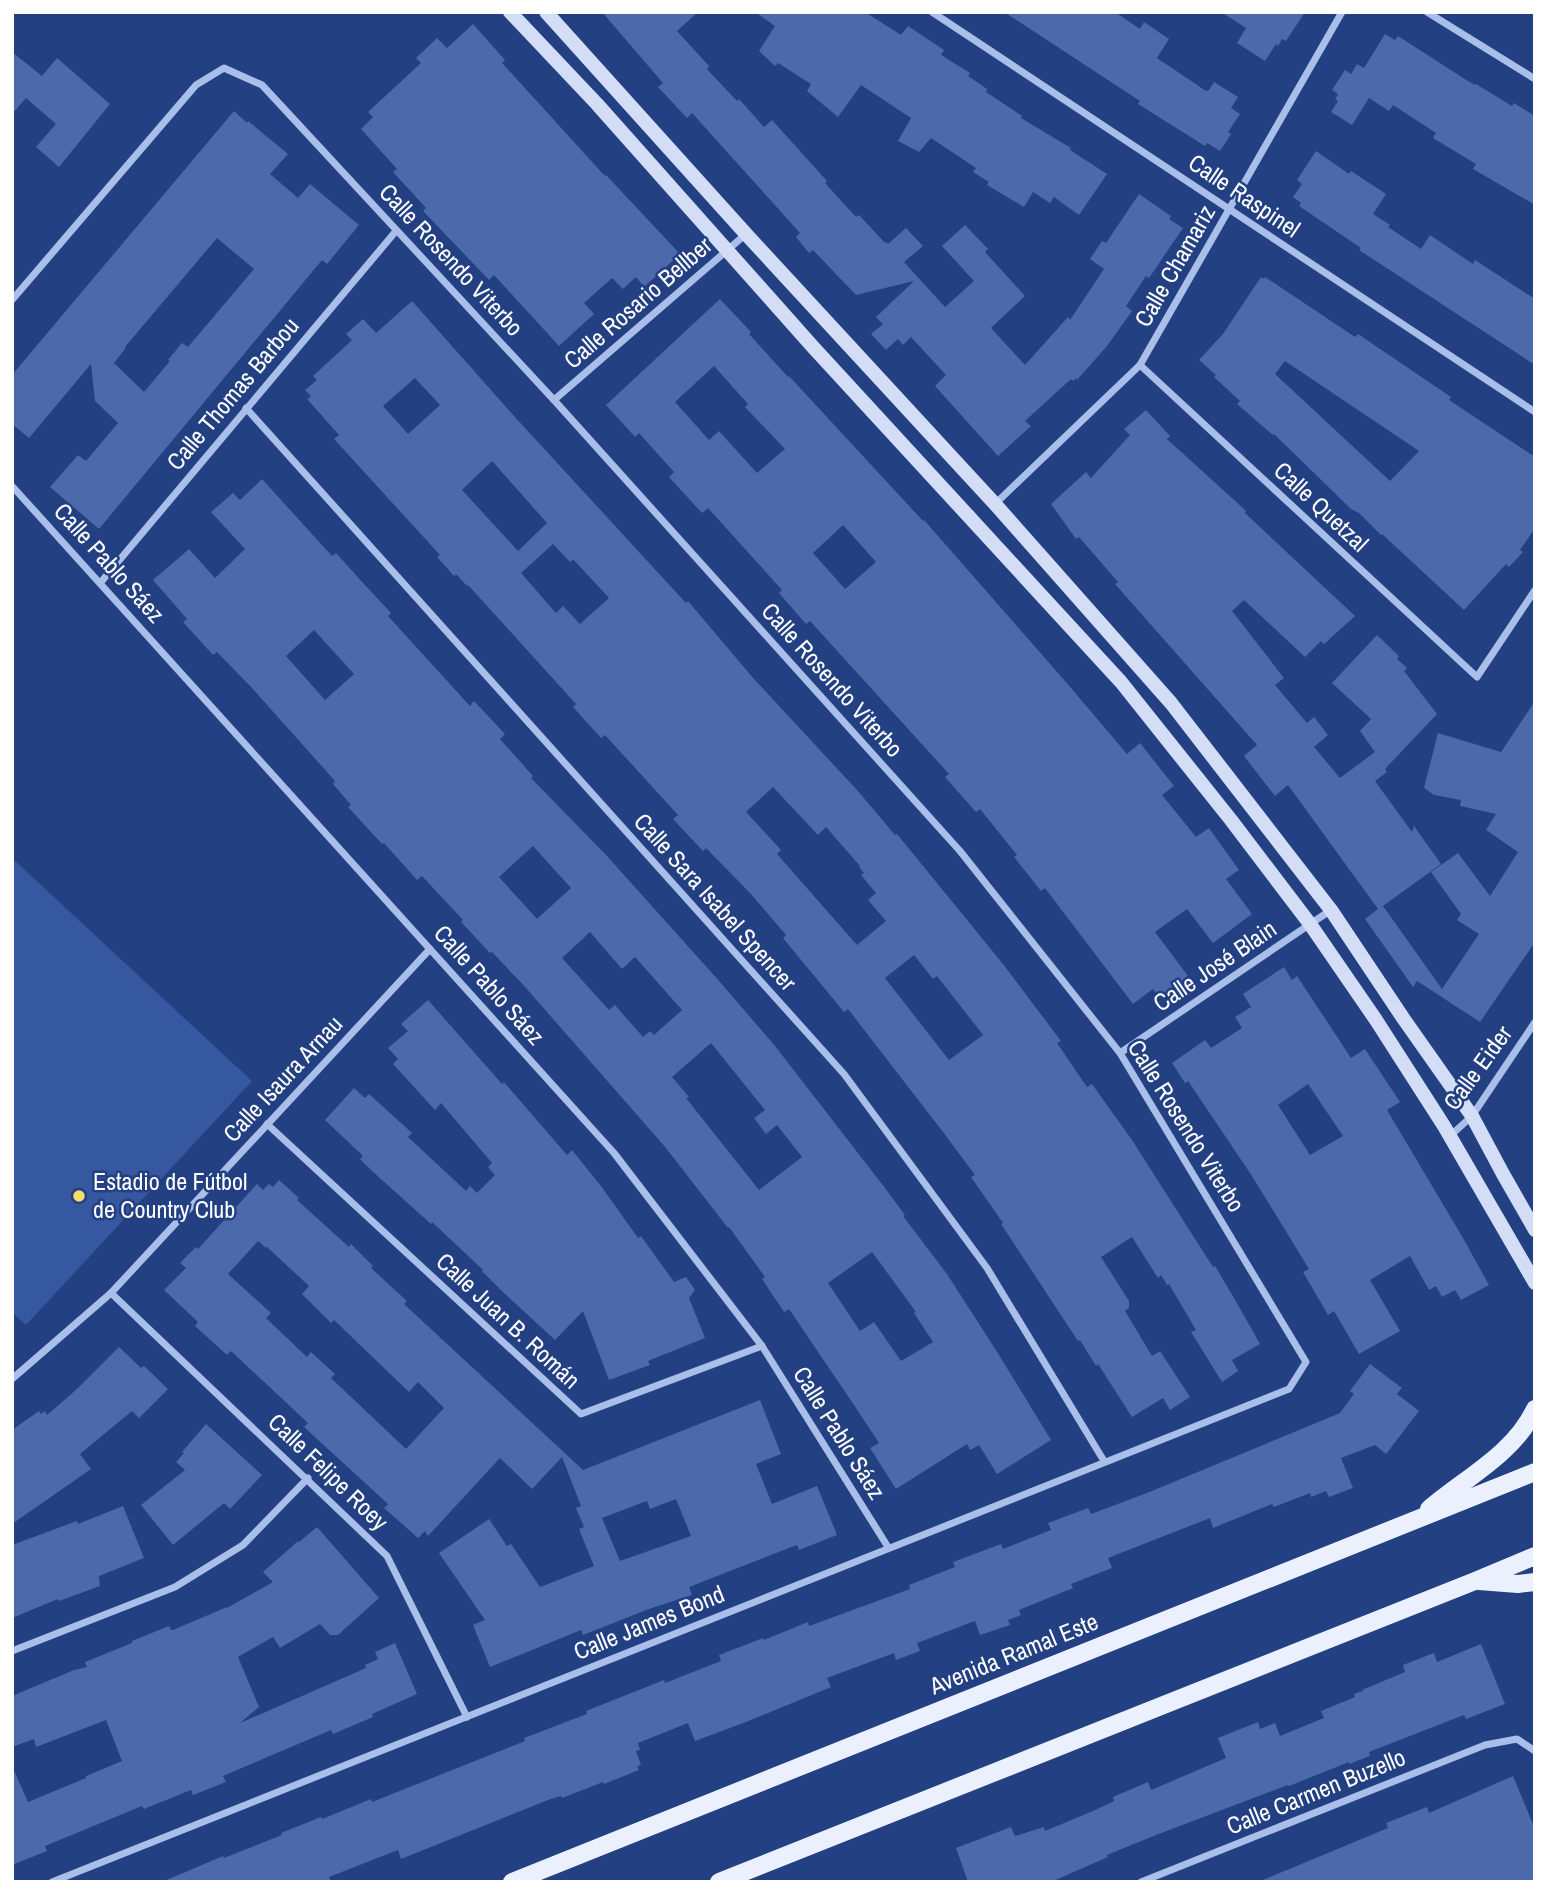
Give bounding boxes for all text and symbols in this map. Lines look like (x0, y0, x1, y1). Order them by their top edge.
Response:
street label: Calle Raspinel (1183, 146, 1307, 244)
street label: Calle Rosendo Viterbo (373, 176, 531, 343)
street label: Calle Chamariz (1126, 199, 1222, 332)
street label: Calle Rosario Bellber (557, 229, 718, 375)
street label: Calle Thomas Barbou (159, 310, 306, 476)
street label: Calle Quetzal (1268, 454, 1376, 558)
street label: Calle Pablo Sáez (47, 496, 172, 629)
street label: Calle Rosendo Viterbo (755, 595, 911, 763)
street label: Calle Sara Isabel Spencer (627, 806, 804, 997)
street label: Calle José Blain (1147, 912, 1282, 1018)
street label: Calle Pablo Sáez (427, 918, 552, 1051)
street label: Calle Isaura Arnau (215, 1008, 349, 1148)
street label: Calle Eider (1436, 1018, 1519, 1116)
street label: Calle Rosendo Viterbo (1121, 1033, 1253, 1218)
place label: Estadio de Fútbol de Country Club (93, 1165, 247, 1225)
marker: Estadio de Fútbol de Country Club (71, 1188, 87, 1204)
street label: Calle Juan B. Román (430, 1245, 588, 1395)
street label: Calle Pablo Sáez (786, 1360, 893, 1505)
street label: Calle Felipe Roey (262, 1406, 396, 1537)
street label: Calle James Bond (569, 1577, 729, 1667)
street label: Avenida Ramal Este (924, 1605, 1103, 1702)
street label: Calle Carmen Buzello (1221, 1741, 1410, 1842)

